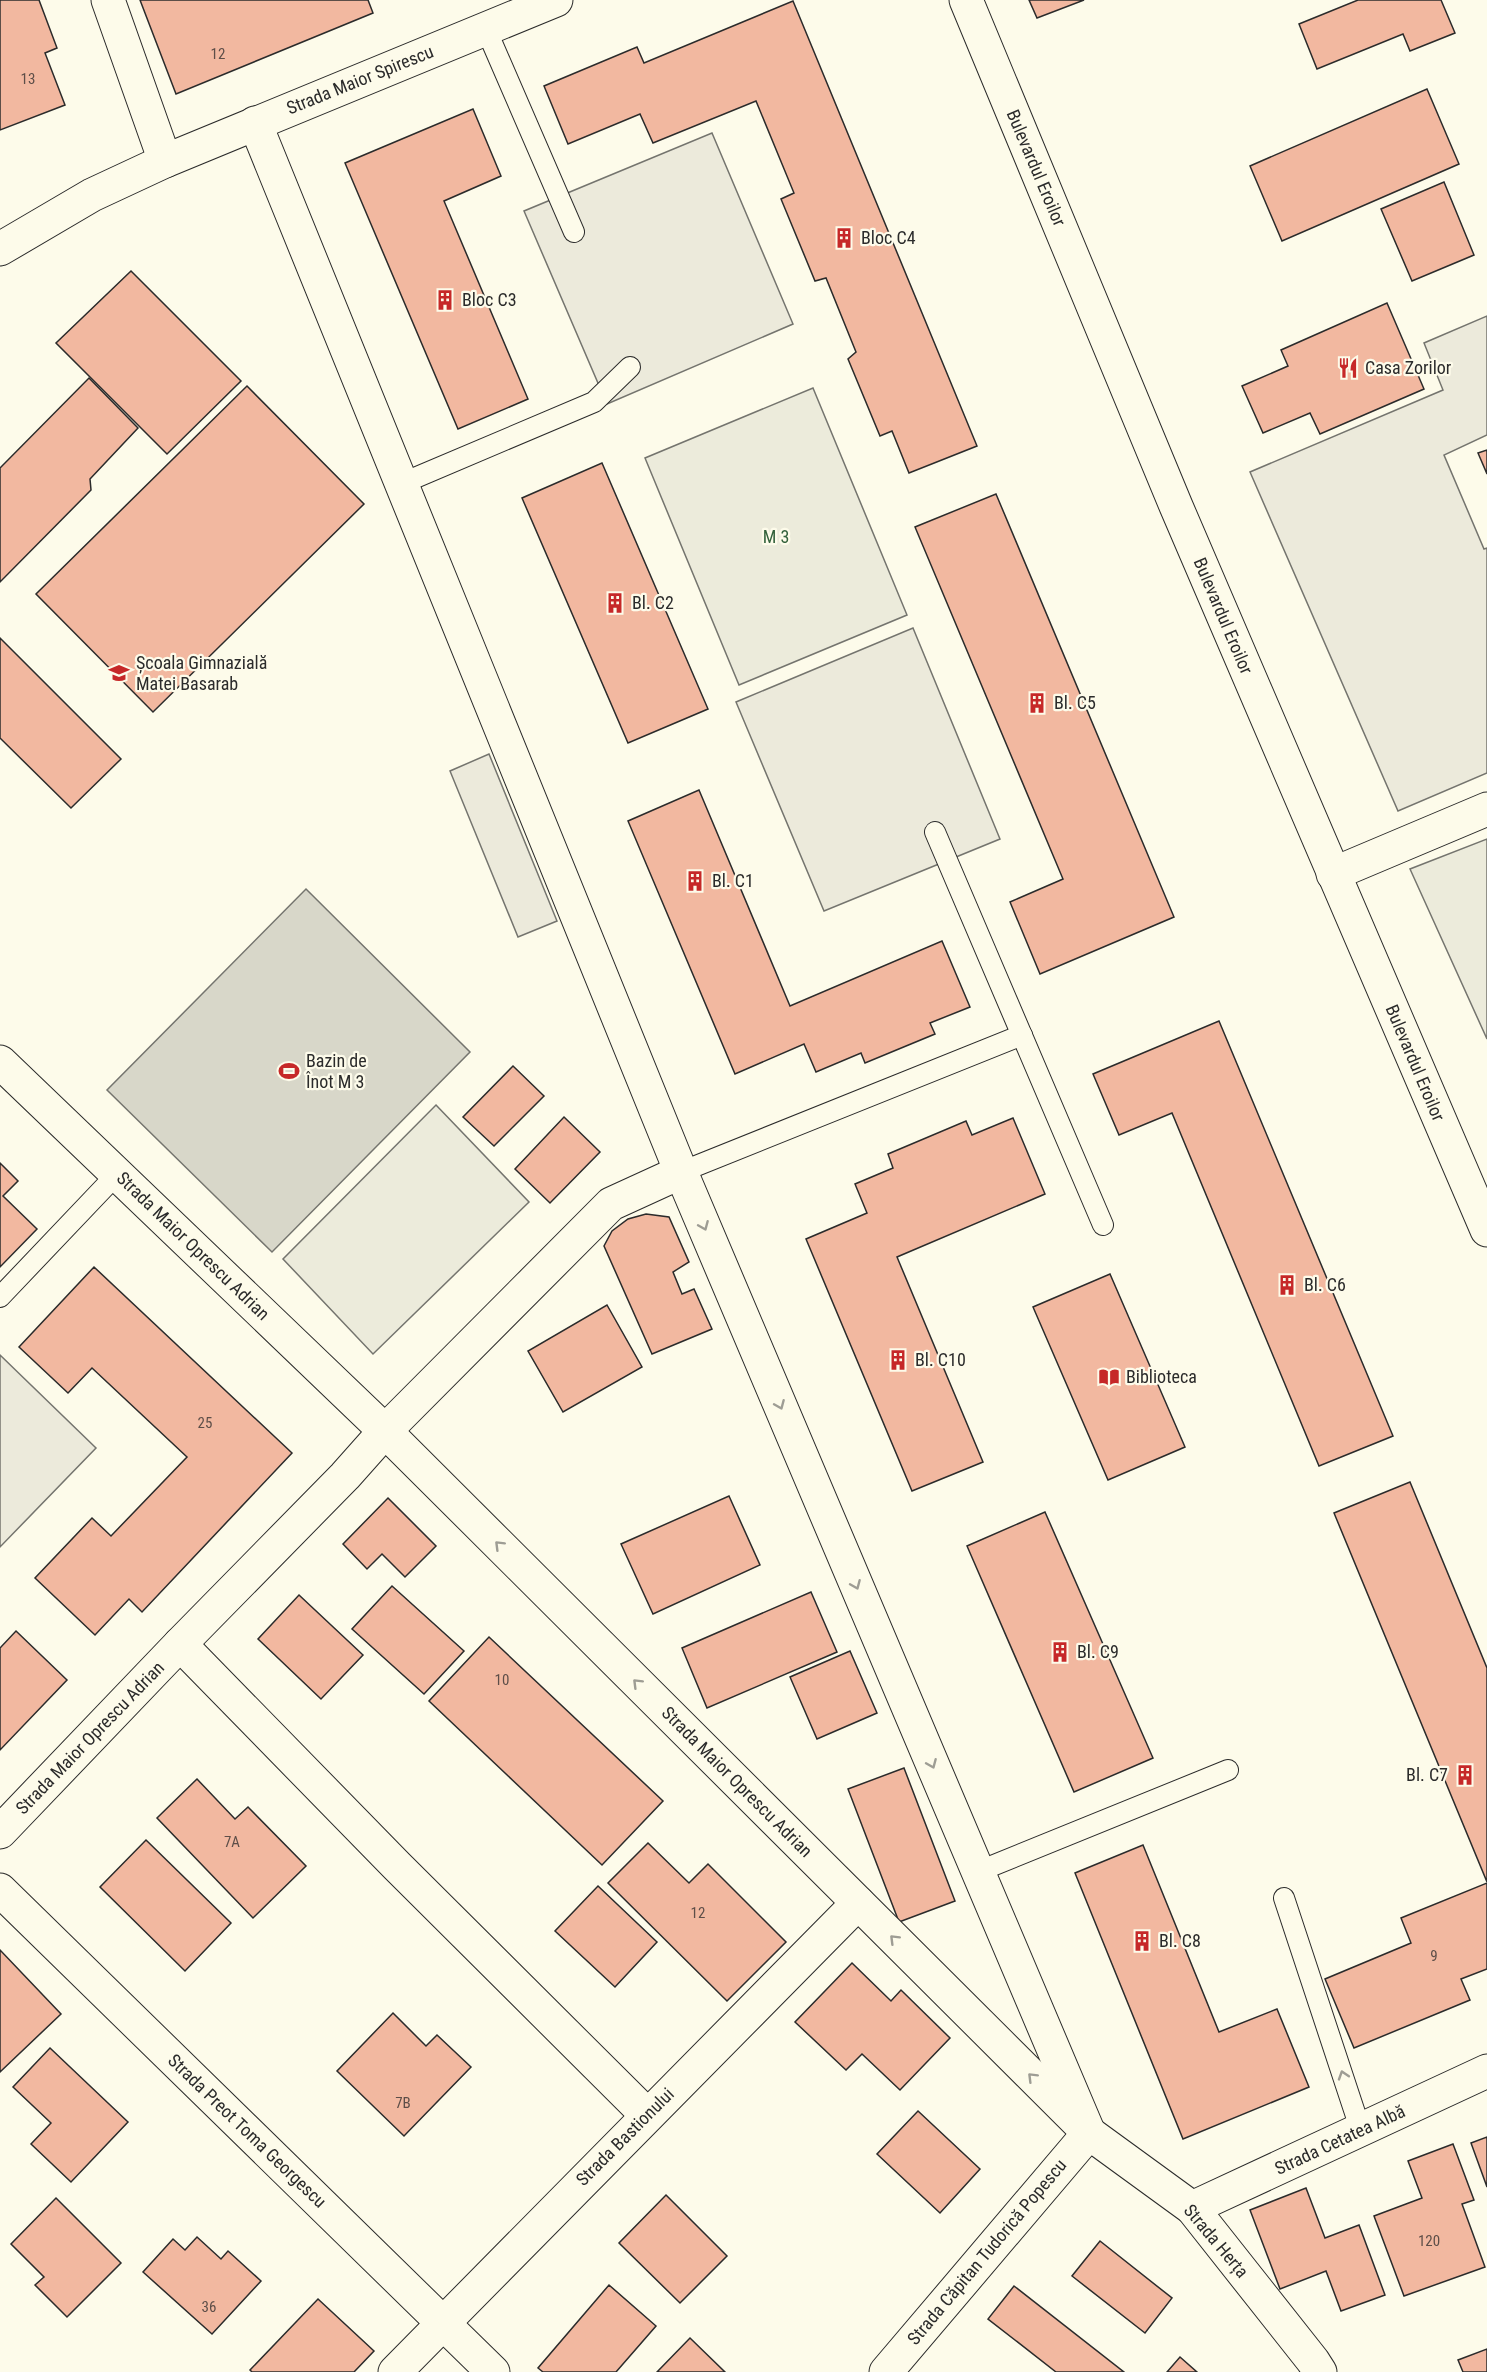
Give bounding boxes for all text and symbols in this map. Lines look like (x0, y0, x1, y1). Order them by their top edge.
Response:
street label: Strada Maior Spirescu (283, 41, 436, 119)
house number: 12 (211, 45, 225, 63)
house number: 13 (21, 70, 35, 88)
street label: Bulevardul Eroilor (1002, 106, 1071, 230)
building icon: Bloc C4 (832, 226, 856, 250)
place label: Bloc C4 (861, 227, 916, 248)
building icon: Bloc C3 (433, 288, 457, 312)
place label: Bloc C3 (462, 289, 517, 310)
restaurant icon: Casa Zorilor (1336, 356, 1360, 380)
place label: Casa Zorilor (1365, 357, 1452, 378)
park label: M 3 (763, 526, 789, 547)
street label: Bulevardul Eroilor (1189, 554, 1258, 678)
building icon: Bl. C2 (603, 591, 627, 615)
place label: Bl. C2 (632, 592, 674, 613)
place label: Școala Gimnazială Matei Basarab (136, 652, 267, 694)
school or university icon: Școala Gimnazială Matei Basarab (107, 661, 131, 685)
building icon: Bl. C5 (1025, 691, 1049, 715)
place label: Bl. C5 (1054, 692, 1096, 713)
building icon: Bl. C1 (683, 869, 707, 893)
place label: Bl. C1 (712, 870, 754, 891)
street label: Bulevardul Eroilor (1381, 1001, 1450, 1125)
place label: Bazin de Înot M 3 (305, 1050, 367, 1092)
sports icon: Bazin de Înot M 3 (277, 1059, 301, 1083)
street label: Strada Maior Oprescu Adrian (113, 1167, 274, 1324)
one-way arrow (697, 1219, 709, 1230)
building icon: Bl. C6 (1275, 1273, 1299, 1297)
place label: Bl. C6 (1304, 1274, 1346, 1295)
building icon: Bl. C10 (886, 1348, 910, 1372)
place label: Bl. C10 (915, 1349, 966, 1370)
library icon: Biblioteca (1097, 1365, 1121, 1389)
place label: Biblioteca (1126, 1366, 1197, 1387)
one-way arrow (773, 1399, 785, 1410)
house number: 25 (198, 1414, 212, 1432)
one-way arrow (496, 1541, 507, 1552)
one-way arrow (849, 1578, 861, 1589)
building icon: Bl. C9 (1048, 1640, 1072, 1664)
place label: Bl. C9 (1077, 1641, 1119, 1662)
street label: Strada Maior Oprescu Adrian (11, 1657, 168, 1818)
house number: 10 (495, 1671, 509, 1689)
one-way arrow (634, 1679, 645, 1690)
street label: Strada Maior Oprescu Adrian (658, 1702, 817, 1861)
one-way arrow (925, 1758, 937, 1769)
building icon: Bl. C7 (1453, 1763, 1477, 1787)
place label: Bl. C7 (1406, 1764, 1448, 1785)
house number: 7A (224, 1833, 240, 1851)
house number: 12 (691, 1904, 705, 1922)
building icon: Bl. C8 (1130, 1929, 1154, 1953)
place label: Bl. C8 (1159, 1930, 1201, 1951)
one-way arrow (891, 1936, 902, 1947)
house number: 9 (1430, 1947, 1438, 1965)
street label: Strada Preot Toma Georgescu (164, 2050, 331, 2212)
one-way arrow (1337, 2070, 1350, 2081)
one-way arrow (1029, 2073, 1040, 2084)
street label: Strada Bastionului (571, 2083, 678, 2190)
house number: 7B (395, 2094, 411, 2112)
street label: Strada Cetatea Albă (1271, 2100, 1408, 2179)
street label: Strada Căpitan Tudorică Popescu (903, 2155, 1070, 2349)
street label: Strada Herța (1179, 2200, 1253, 2282)
house number: 120 (1418, 2232, 1440, 2250)
house number: 36 (202, 2298, 216, 2316)

